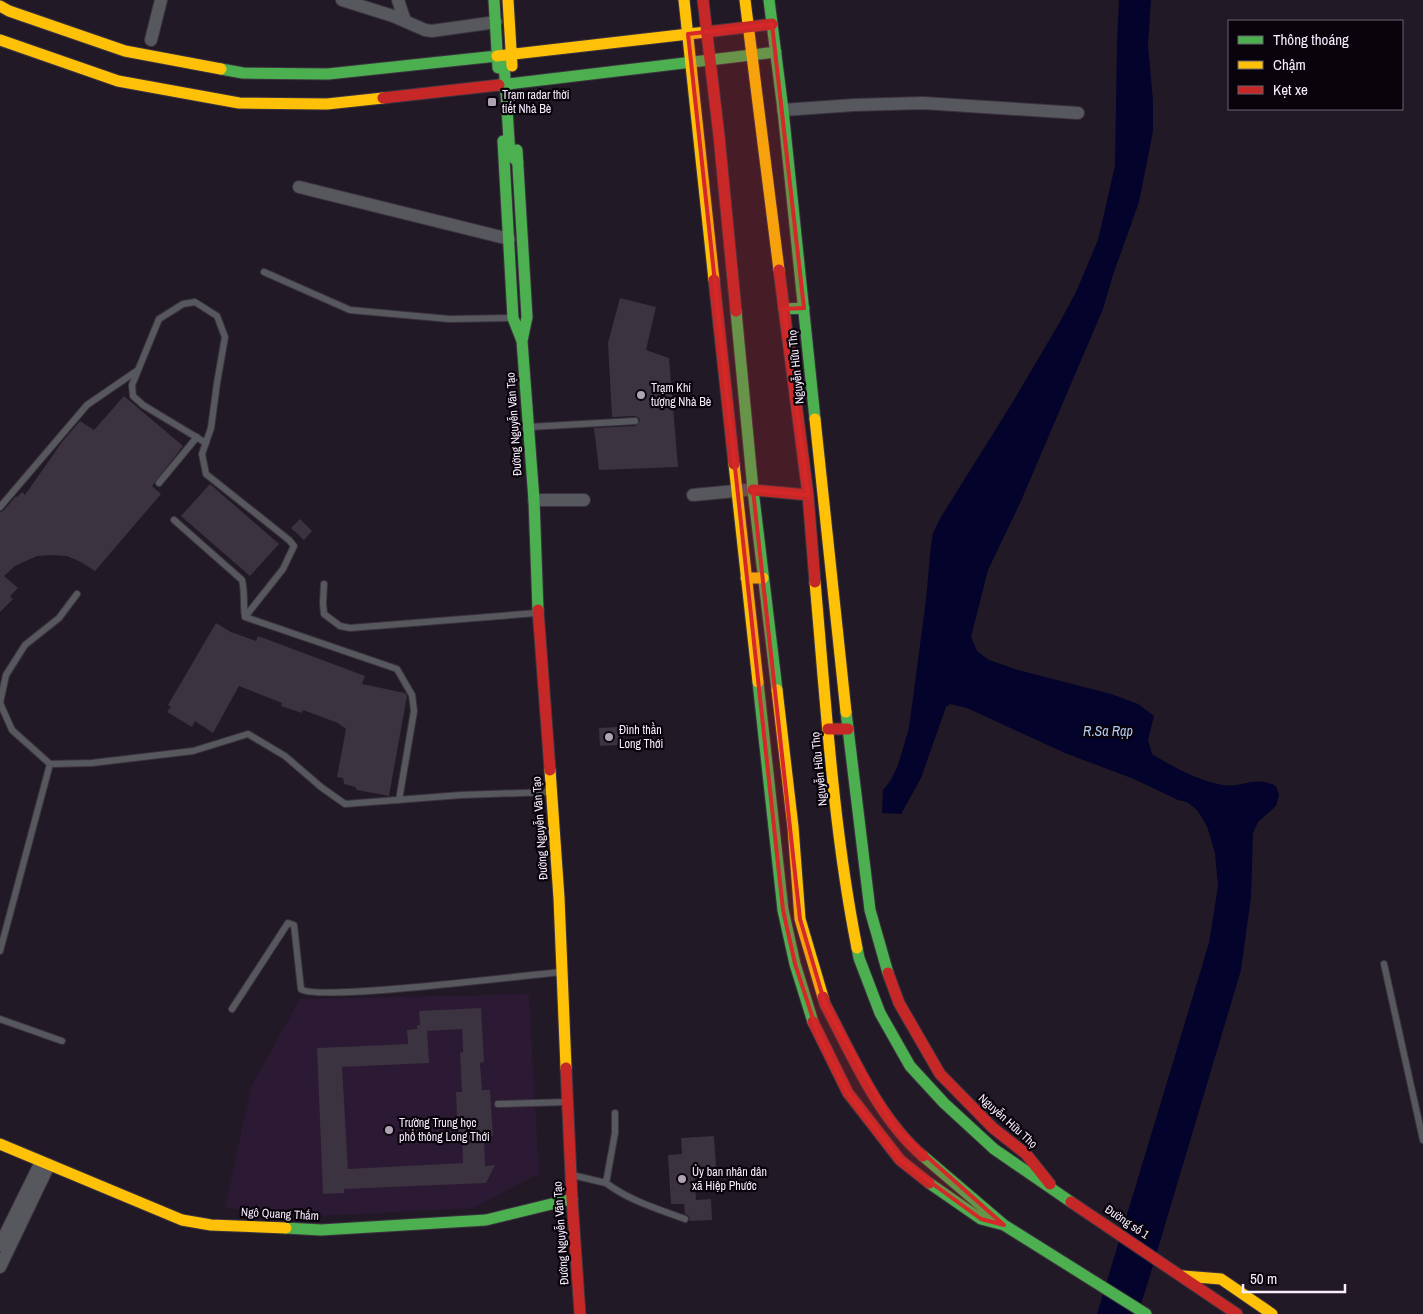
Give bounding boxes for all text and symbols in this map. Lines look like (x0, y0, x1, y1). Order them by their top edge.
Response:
legend (1228, 20, 1403, 110)
text: Thông thoáng (1273, 29, 1349, 50)
text: Chậm (1273, 54, 1306, 75)
text: Kẹt xe (1273, 79, 1308, 100)
place label: Trạm radar thời tiết Nhà Bè (502, 87, 569, 117)
marker: Trạm radar thời tiết Nhà Bè (486, 96, 498, 108)
street label: Nguyễn Hữu Thọ (784, 329, 808, 405)
street label: Đường Nguyễn Văn Tạo (502, 372, 526, 476)
place label: Trạm Khí tượng Nhà Bè (651, 380, 711, 410)
marker: Trạm Khí tượng Nhà Bè (635, 389, 647, 401)
place label: Đình thần Long Thới (619, 722, 663, 752)
water label: R.Sa Rạp (1083, 722, 1133, 740)
marker: Đình thần Long Thới (603, 731, 615, 743)
street label: Nguyễn Hữu Thọ (807, 731, 831, 807)
street label: Đường Nguyễn Văn Tạo (528, 776, 552, 880)
street label: Nguyễn Hữu Thọ (975, 1090, 1041, 1152)
place label: Trường Trung học phổ thông Long Thới (399, 1115, 490, 1145)
marker: Trường Trung học phổ thông Long Thới (383, 1124, 395, 1136)
place label: Ủy ban nhân dân xã Hiệp Phước (692, 1164, 767, 1194)
marker: Ủy ban nhân dân xã Hiệp Phước (676, 1173, 688, 1185)
street label: Đường Nguyễn Văn Tạo (549, 1181, 573, 1285)
street label: Đường số 1 (1102, 1201, 1153, 1243)
street label: Ngô Quang Thắm (241, 1204, 319, 1224)
scale bar (1243, 1262, 1346, 1294)
text: 50 m (1250, 1268, 1277, 1289)

